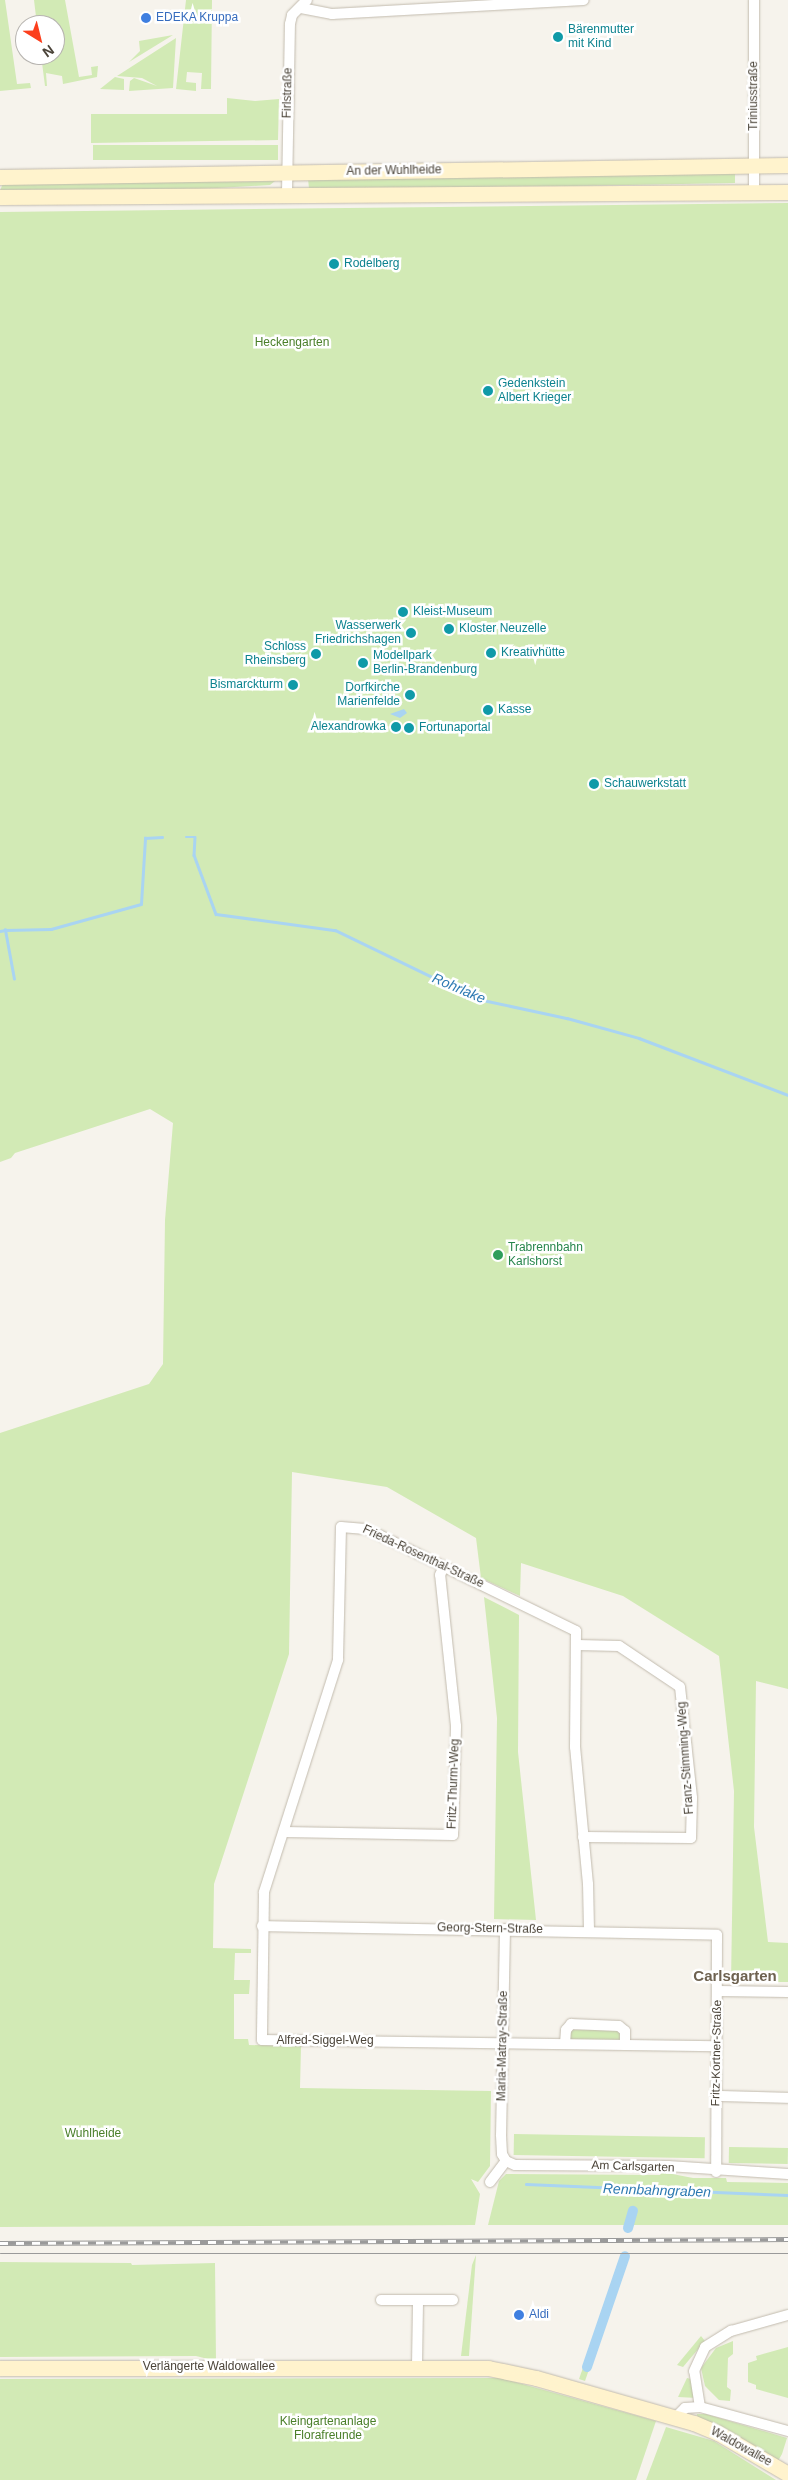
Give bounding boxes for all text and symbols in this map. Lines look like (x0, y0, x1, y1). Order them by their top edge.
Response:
place label: EDEKA Kruppa (156, 11, 239, 25)
marker: EDEKA Kruppa (140, 12, 152, 24)
north arrow (15, 15, 65, 65)
place label: Bärenmutter mit Kind (568, 23, 634, 51)
marker: Bärenmutter mit Kind (552, 31, 564, 43)
text: N (39, 42, 57, 61)
street label: Triniusstraße (747, 61, 761, 131)
street label: Firlstraße (280, 68, 296, 118)
street label: An der Wuhlheide (346, 163, 442, 179)
place label: Rodelberg (344, 257, 399, 271)
marker: Rodelberg (328, 258, 340, 270)
park label: Heckengarten (255, 336, 329, 350)
place label: Gedenkstein Albert Krieger (498, 377, 571, 405)
marker: Gedenkstein Albert Krieger (482, 385, 494, 397)
place label: Kleist-Museum (413, 605, 492, 619)
marker: Kleist-Museum (397, 606, 409, 618)
place label: Wasserwerk Friedrichshagen (315, 619, 401, 647)
place label: Kloster Neuzelle (459, 622, 546, 636)
marker: Kloster Neuzelle (443, 623, 455, 635)
marker: Wasserwerk Friedrichshagen (405, 627, 417, 639)
place label: Schloss Rheinsberg (245, 640, 306, 668)
place label: Kreativhütte (501, 646, 565, 660)
marker: Kreativhütte (485, 647, 497, 659)
marker: Schloss Rheinsberg (310, 648, 322, 660)
place label: Modellpark Berlin-Brandenburg (373, 649, 477, 677)
marker: Modellpark Berlin-Brandenburg (357, 657, 369, 669)
place label: Bismarckturm (210, 678, 283, 692)
marker: Bismarckturm (287, 679, 299, 691)
place label: Dorfkirche Marienfelde (337, 681, 400, 709)
marker: Dorfkirche Marienfelde (404, 689, 416, 701)
place label: Kasse (498, 703, 531, 717)
marker: Kasse (482, 704, 494, 716)
place label: Alexandrowka (311, 720, 386, 734)
marker: Alexandrowka (390, 721, 402, 733)
place label: Fortunaportal (419, 721, 490, 735)
marker: Fortunaportal (403, 722, 415, 734)
place label: Schauwerkstatt (604, 777, 686, 791)
marker: Schauwerkstatt (588, 778, 600, 790)
water label: Rohrlake (430, 969, 488, 1007)
place label: Trabrennbahn Karlshorst (508, 1241, 583, 1269)
marker: Trabrennbahn Karlshorst (492, 1249, 504, 1261)
street label: Frieda-Rosenthal-Straße (360, 1523, 486, 1591)
street label: Franz-Stimming-Weg (675, 1701, 697, 1815)
street label: Fritz-Thurm-Weg (445, 1739, 463, 1829)
street label: Georg-Stern-Straße (437, 1921, 543, 1937)
district label: Carlsgarten (693, 1967, 777, 1985)
street label: Maria-Matray-Straße (495, 1991, 511, 2101)
street label: Fritz-Kortner-Straße (709, 2000, 725, 2106)
street label: Alfred-Siggel-Weg (276, 2034, 374, 2048)
park label: Wuhlheide (65, 2127, 121, 2141)
street label: Am Carlsgarten (591, 2158, 675, 2176)
water label: Rennbahngraben (603, 2180, 711, 2200)
place label: Aldi (529, 2308, 549, 2322)
marker: Aldi (513, 2309, 525, 2321)
street label: Verlängerte Waldowallee (143, 2360, 275, 2374)
park label: Kleingartenanlage Florafreunde (280, 2415, 376, 2443)
street label: Waldowallee (708, 2424, 774, 2470)

